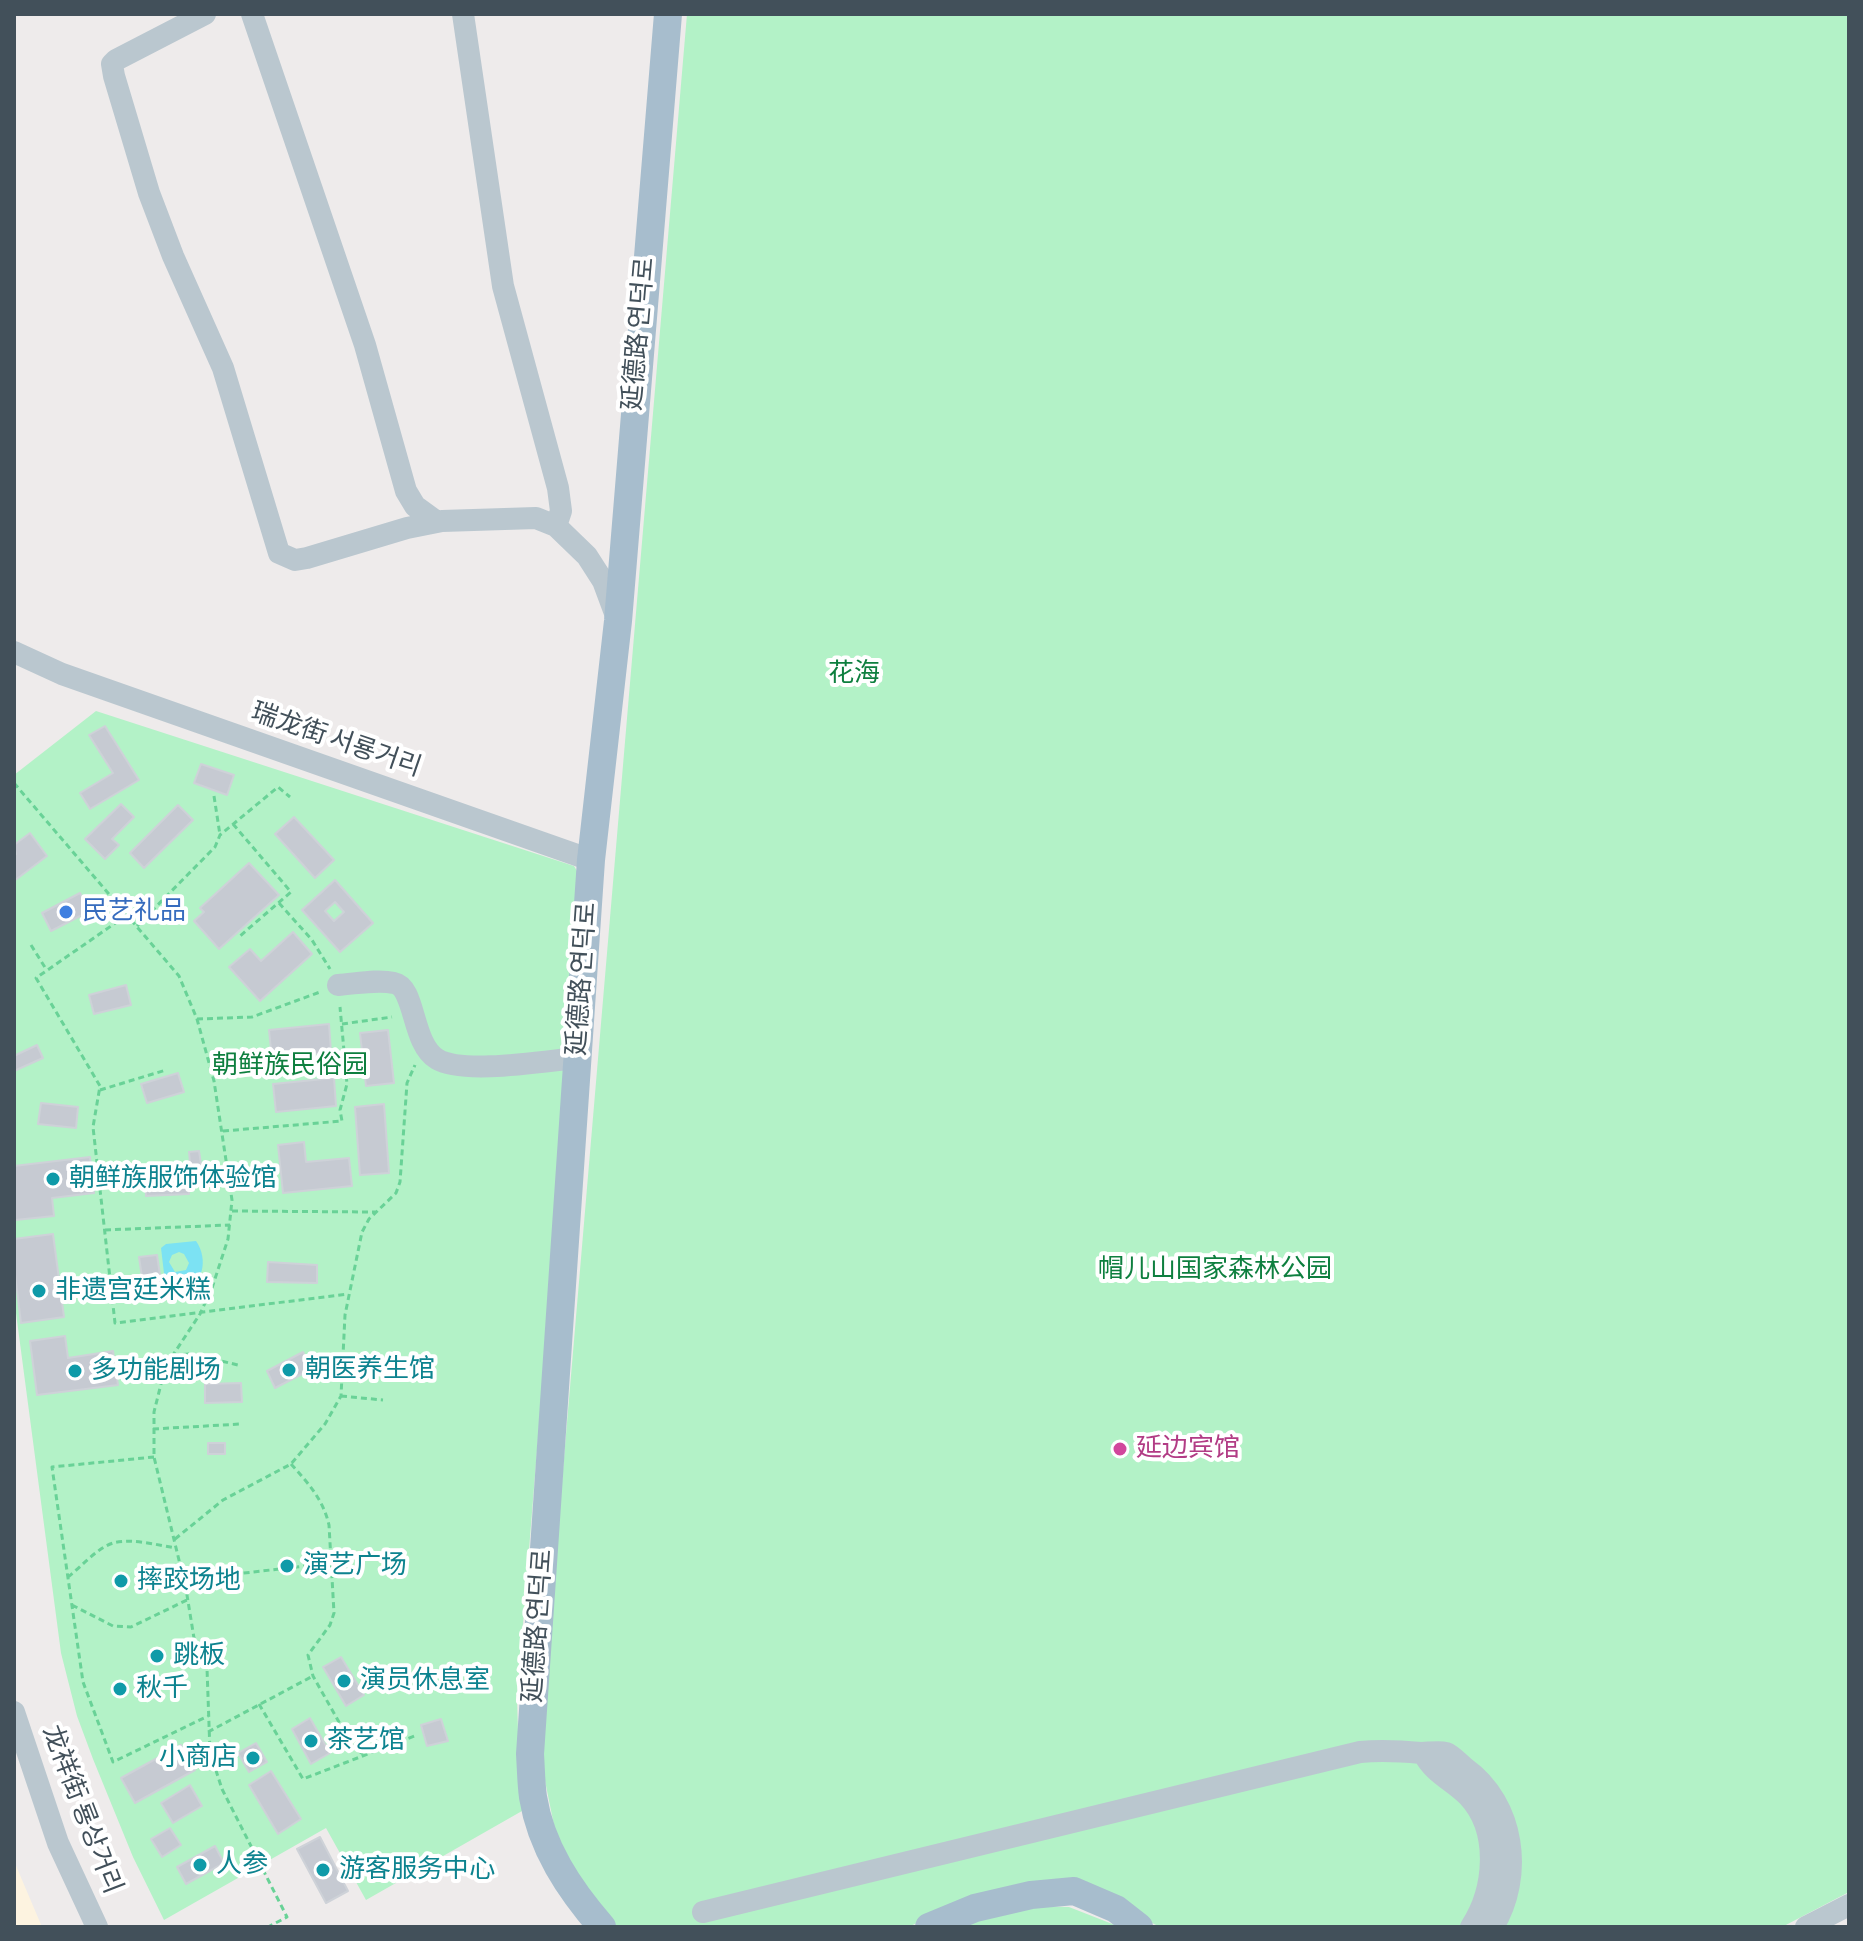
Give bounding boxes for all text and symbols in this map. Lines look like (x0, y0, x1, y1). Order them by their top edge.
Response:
street label: 延德路 연덕로 (618, 256, 662, 412)
park label: 花海 (828, 658, 880, 690)
street label: 瑞龙街 서룡거리 (247, 697, 425, 785)
place label: 民艺礼品 (82, 896, 186, 928)
street label: 延德路 연덕로 (562, 901, 604, 1057)
marker: 民艺礼品 (57, 903, 75, 921)
park label: 朝鲜族民俗园 (212, 1050, 368, 1082)
place label: 朝鲜族服饰体验馆 (69, 1163, 277, 1195)
marker: 朝鲜族服饰体验馆 (44, 1170, 62, 1188)
park label: 帽儿山国家森林公园 (1098, 1254, 1332, 1286)
place label: 非遗宫廷米糕 (55, 1275, 211, 1307)
marker: 非遗宫廷米糕 (30, 1282, 48, 1300)
place label: 朝医养生馆 (305, 1354, 435, 1386)
place label: 多功能剧场 (91, 1355, 221, 1387)
marker: 朝医养生馆 (280, 1361, 298, 1379)
marker: 多功能剧场 (66, 1362, 84, 1380)
place label: 延边宾馆 (1136, 1433, 1240, 1465)
marker: 延边宾馆 (1111, 1440, 1129, 1458)
street label: 延德路 연덕로 (518, 1548, 560, 1704)
place label: 演艺广场 (303, 1550, 407, 1582)
marker: 演艺广场 (278, 1557, 296, 1575)
place label: 摔跤场地 (137, 1565, 241, 1597)
marker: 摔跤场地 (112, 1572, 130, 1590)
place label: 跳板 (173, 1640, 225, 1672)
marker: 跳板 (148, 1647, 166, 1665)
place label: 演员休息室 (360, 1665, 490, 1697)
marker: 演员休息室 (335, 1672, 353, 1690)
place label: 秋千 (136, 1673, 188, 1705)
marker: 秋千 (111, 1680, 129, 1698)
street label: 龙祥街 룡상거리 (35, 1721, 127, 1899)
place label: 茶艺馆 (327, 1725, 405, 1757)
marker: 茶艺馆 (302, 1732, 320, 1750)
place label: 小商店 (159, 1742, 237, 1774)
marker: 小商店 (244, 1749, 262, 1767)
place label: 人参 (216, 1849, 268, 1881)
place label: 游客服务中心 (339, 1854, 495, 1886)
marker: 人参 (191, 1856, 209, 1874)
marker: 游客服务中心 (314, 1861, 332, 1879)

